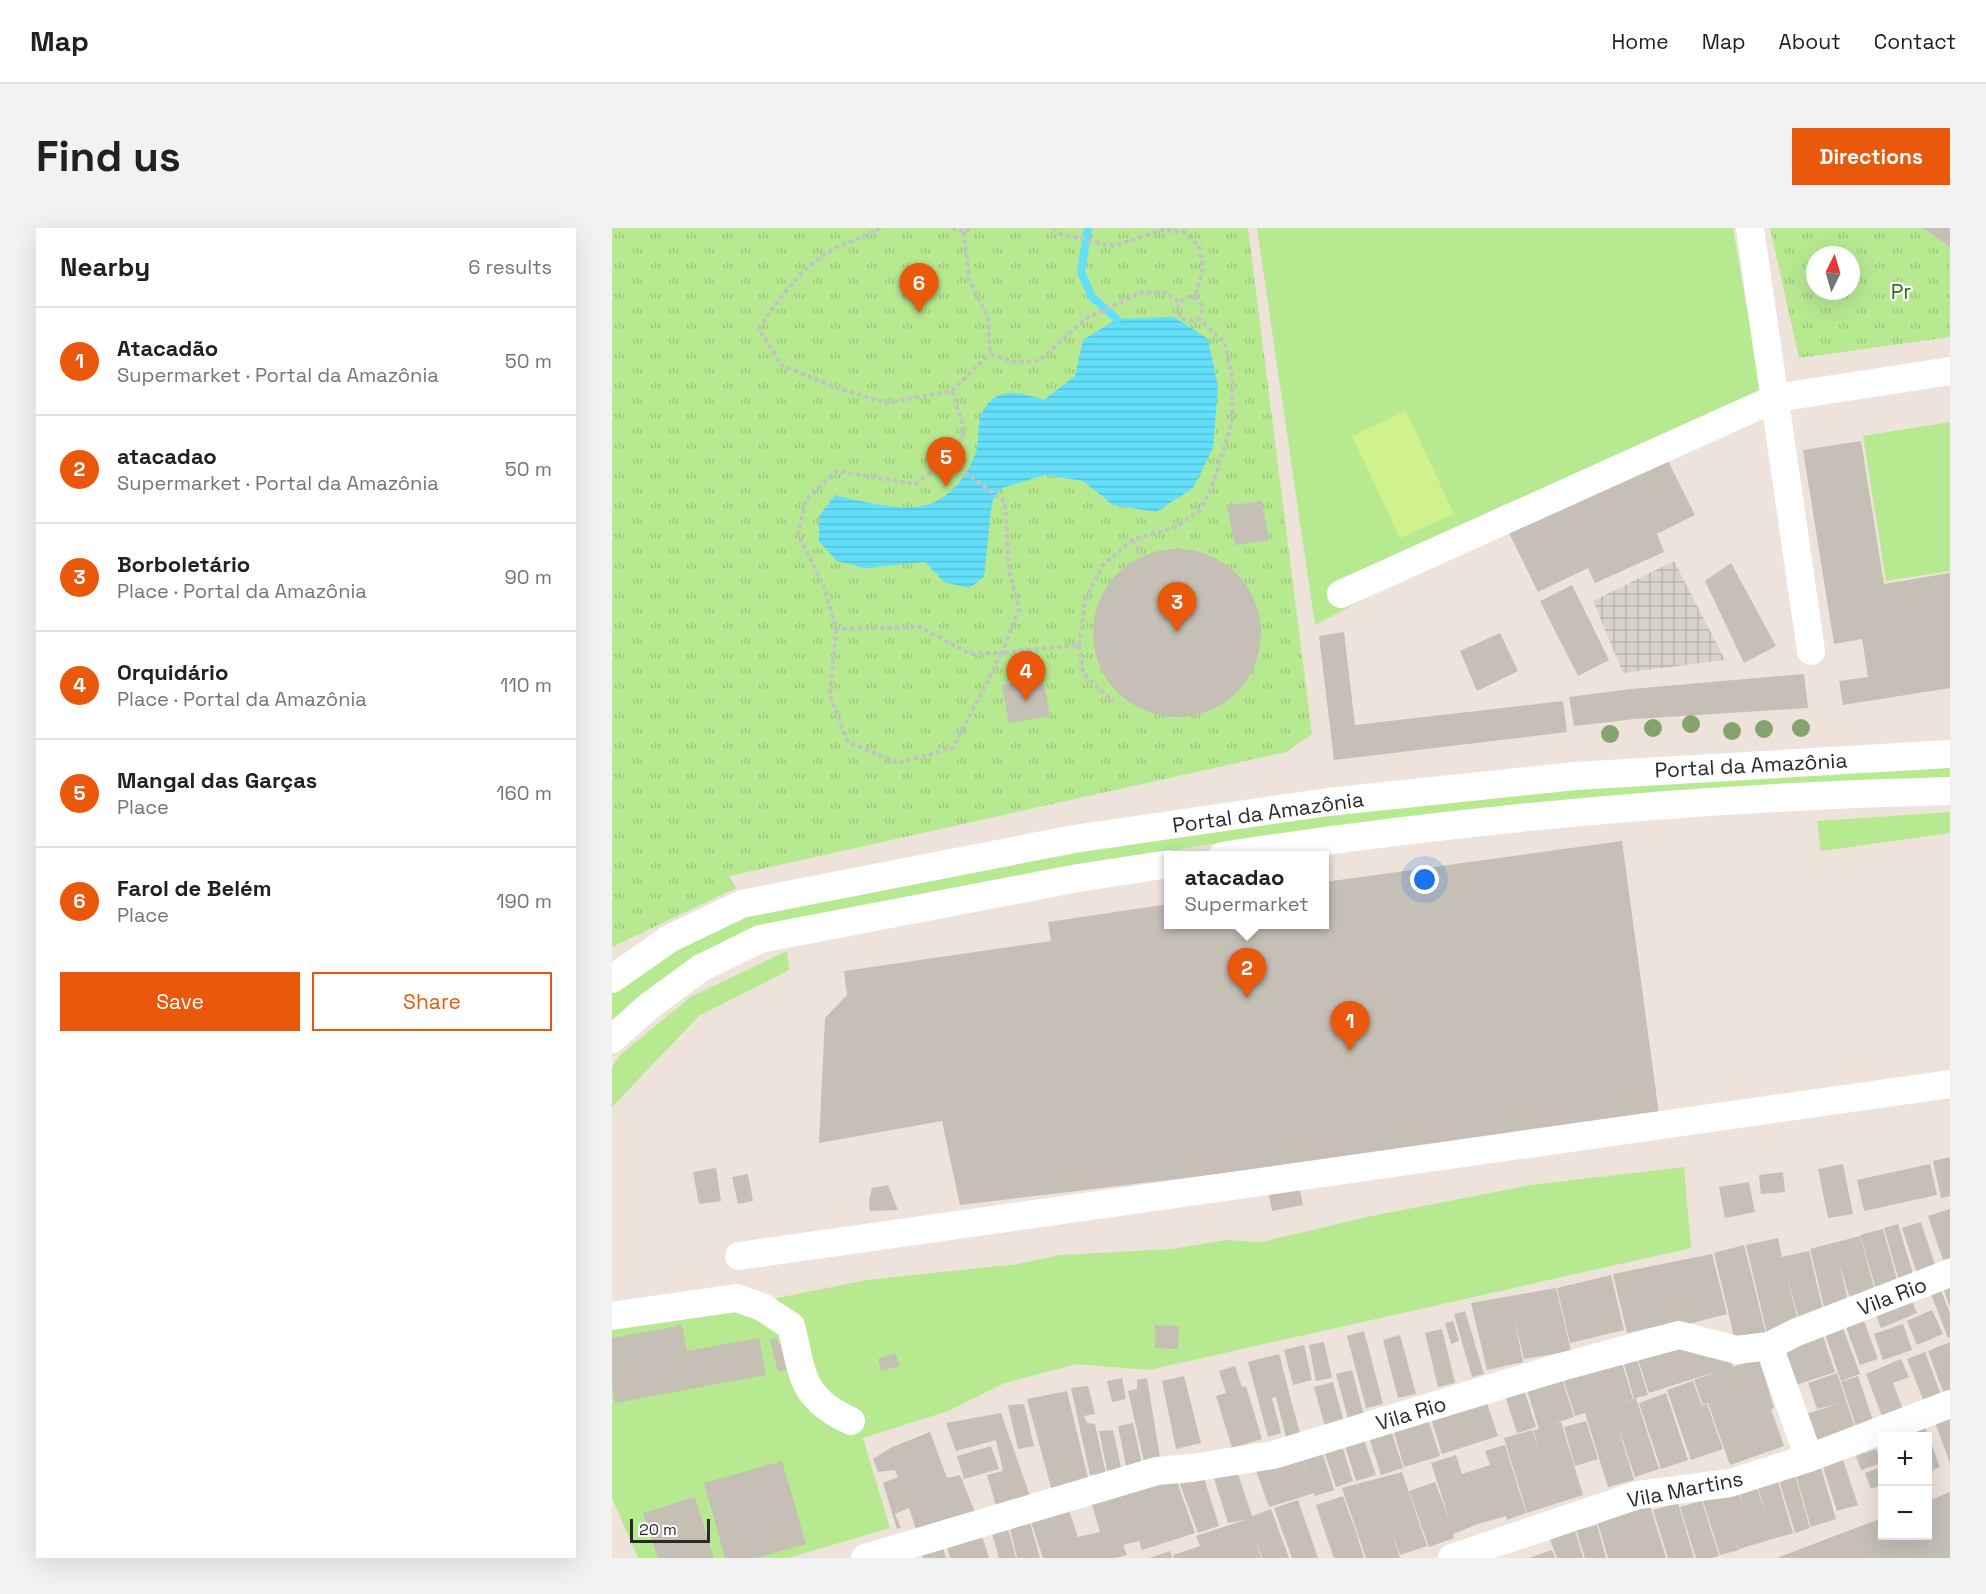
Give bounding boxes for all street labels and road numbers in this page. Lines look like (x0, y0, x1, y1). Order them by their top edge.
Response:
street label: Portal da Amazônia (1654, 746, 1848, 784)
street label: Portal da Amazônia (1171, 785, 1365, 839)
street label: Vila Rio (1853, 1270, 1931, 1322)
street label: Vila Rio (1373, 1390, 1449, 1436)
street label: Vila Martins (1625, 1465, 1745, 1513)

